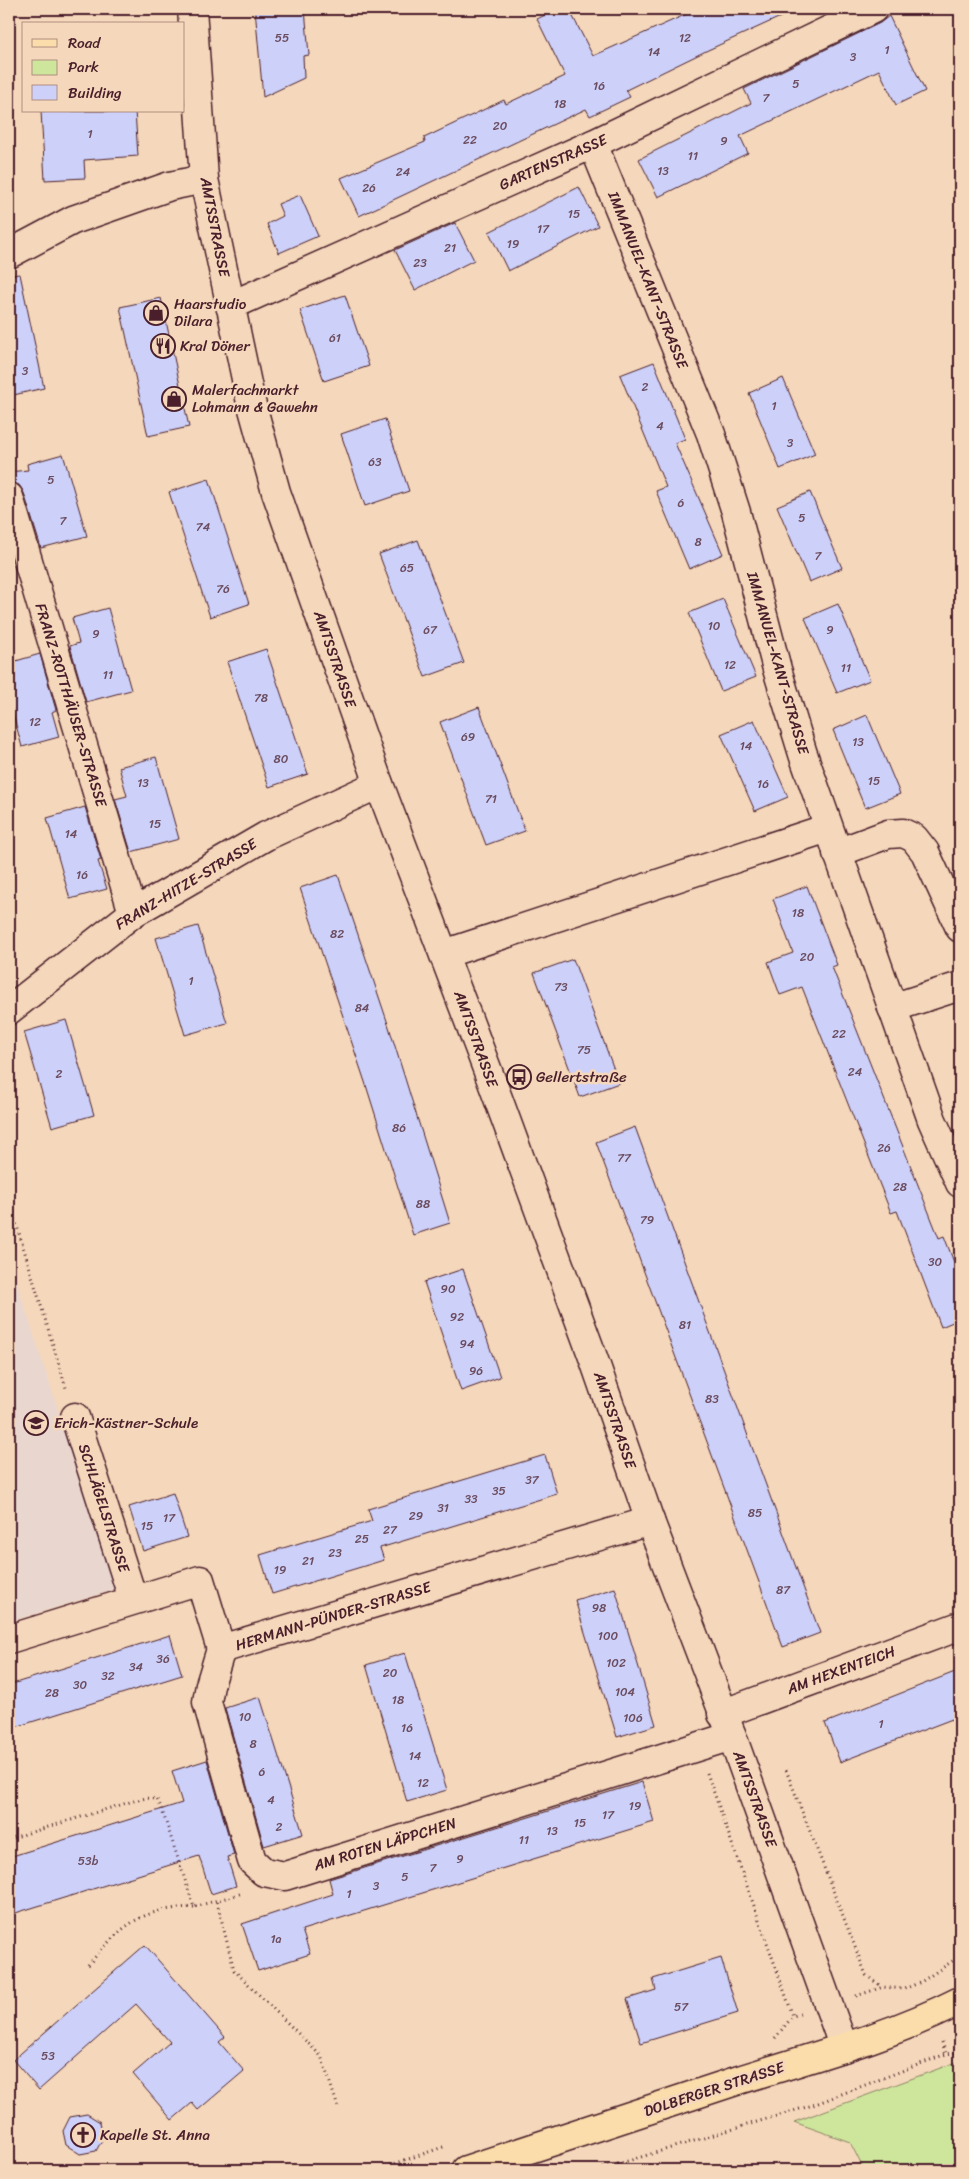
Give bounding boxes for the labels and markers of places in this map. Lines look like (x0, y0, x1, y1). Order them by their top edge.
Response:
place label: Haarstudio Dilara (174, 291, 247, 334)
shop icon: Haarstudio Dilara (143, 300, 169, 326)
restaurant icon: Kral Döner (150, 333, 176, 359)
place label: Kral Döner (180, 333, 250, 359)
place label: Malerfachmarkt Lohmann & Gawehn (192, 377, 318, 420)
shop icon: Malerfachmarkt Lohmann & Gawehn (161, 386, 187, 412)
bus stop icon: Gellertstraße (506, 1064, 532, 1090)
place label: Gellertstraße (536, 1064, 627, 1090)
school or university icon: Erich-Kästner-Schule (23, 1410, 49, 1436)
place label: Erich-Kästner-Schule (54, 1410, 198, 1436)
church icon: Kapelle St. Anna (70, 2122, 96, 2148)
place label: Kapelle St. Anna (100, 2122, 210, 2148)

